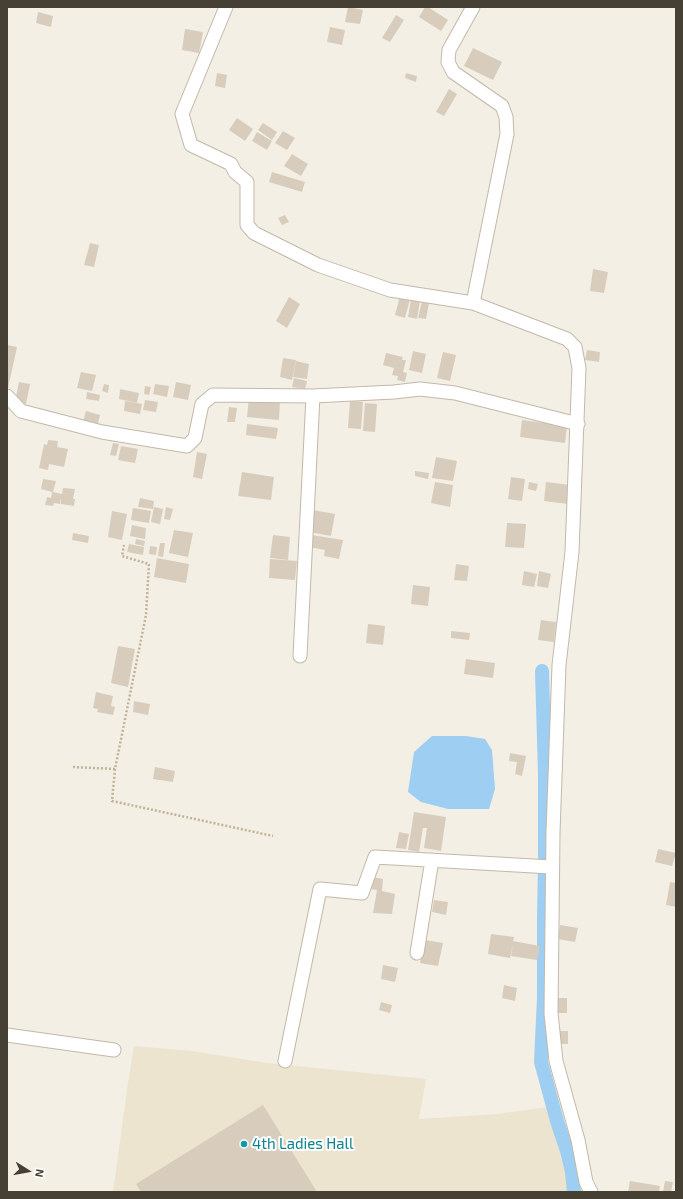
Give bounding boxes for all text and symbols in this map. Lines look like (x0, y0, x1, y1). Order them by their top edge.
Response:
place label: 4th Ladies Hall (252, 1135, 353, 1153)
marker: 4th Ladies Hall (239, 1139, 249, 1149)
north arrow (8, 1151, 48, 1191)
text: N (33, 1168, 47, 1179)

